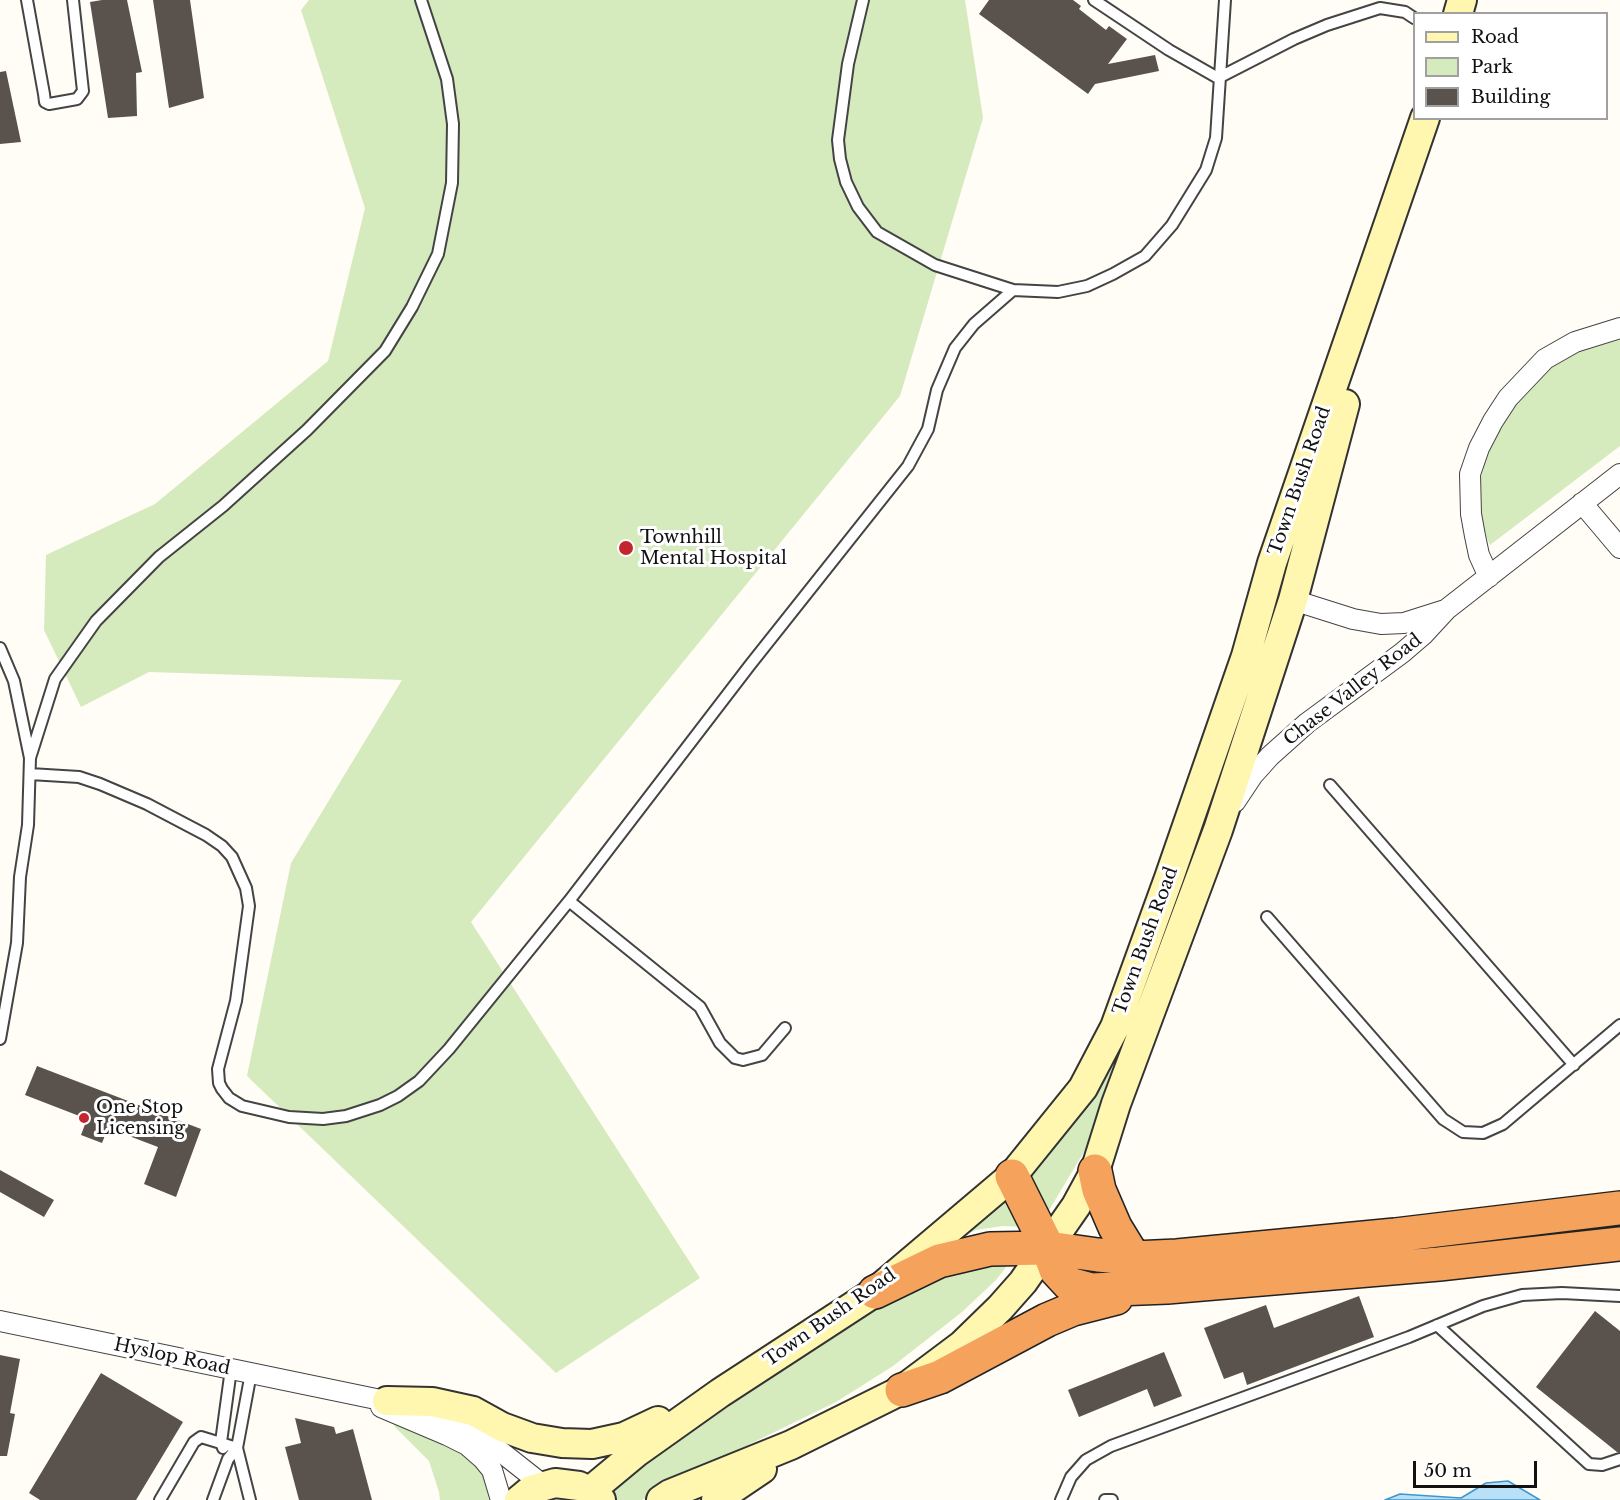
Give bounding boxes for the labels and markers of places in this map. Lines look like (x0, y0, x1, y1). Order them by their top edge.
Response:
place label: Townhill Mental Hospital (640, 527, 787, 570)
marker: Townhill Mental Hospital (617, 539, 635, 557)
place label: One Stop Licensing (96, 1097, 185, 1140)
marker: One Stop Licensing (77, 1111, 91, 1125)

